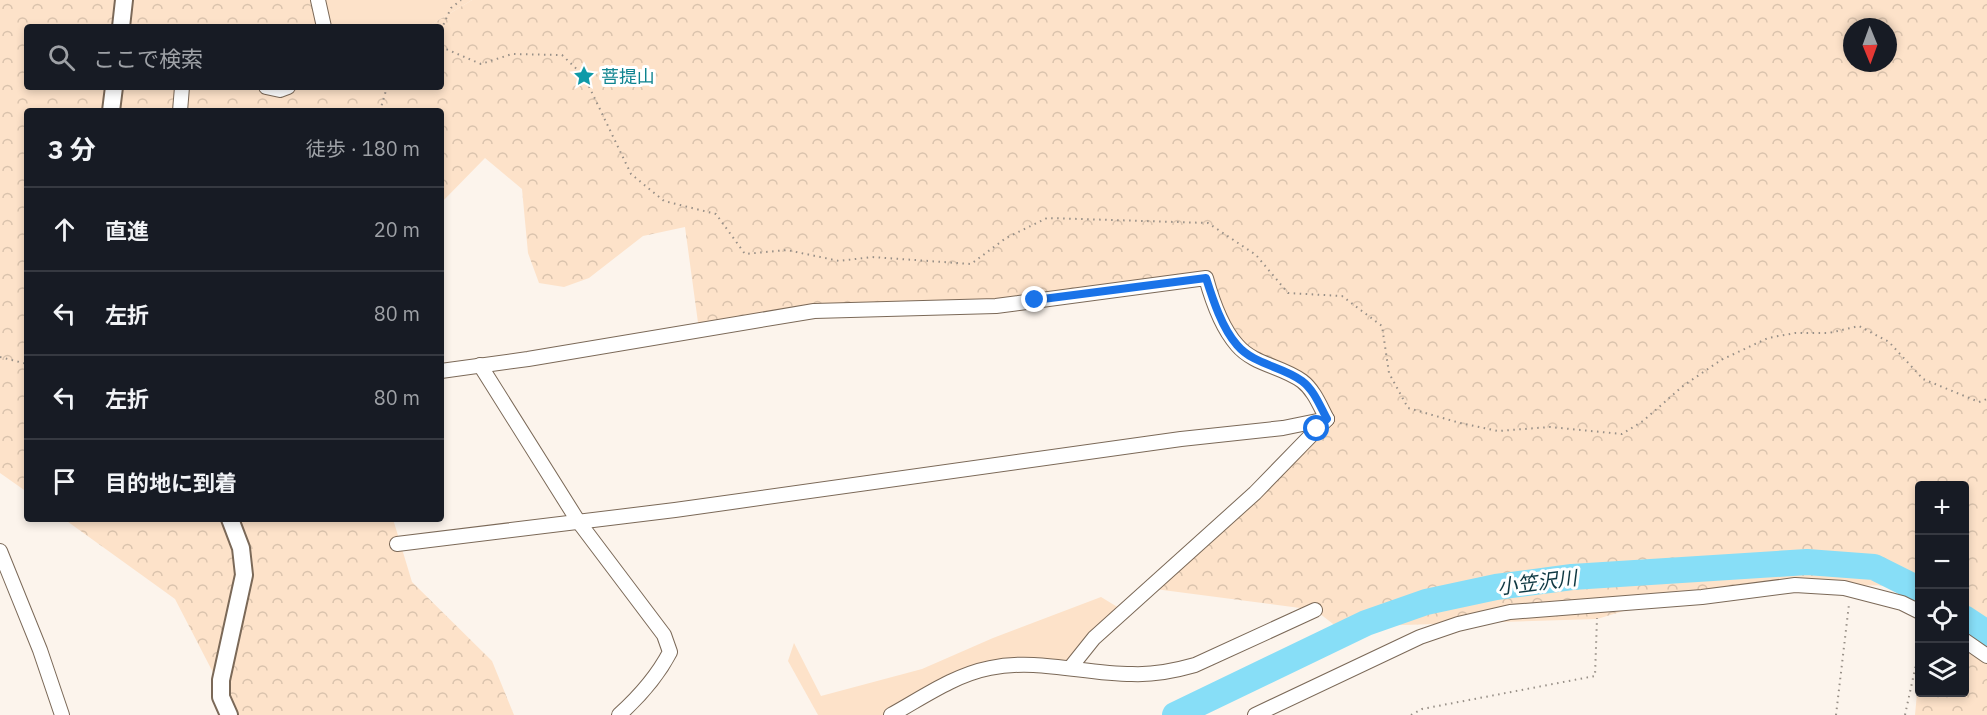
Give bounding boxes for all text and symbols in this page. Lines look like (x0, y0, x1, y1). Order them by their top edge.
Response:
north arrow (1843, 18, 1897, 72)
search box (24, 24, 444, 90)
icon: search (45, 41, 78, 74)
text: ここで検索 (93, 44, 203, 73)
place icon: 菩提山 (572, 64, 596, 88)
place label: 菩提山 (601, 65, 655, 88)
text: 3 分 (48, 132, 96, 166)
text: 徒歩 · 180 m (306, 135, 420, 162)
icon: ahead (48, 213, 81, 246)
text: 直進 (105, 216, 149, 245)
text: 20 m (374, 216, 420, 243)
route end (1021, 286, 1047, 312)
icon: left (48, 297, 81, 330)
text: 左折 (105, 300, 149, 329)
text: 80 m (374, 300, 420, 327)
icon: left (48, 381, 81, 414)
text: 左折 (105, 384, 149, 413)
text: 80 m (374, 384, 420, 411)
route start (1303, 415, 1329, 441)
icon: arrive (48, 465, 81, 498)
text: 目的地に到着 (105, 468, 237, 497)
map controls (1915, 481, 1969, 697)
button: + (1915, 481, 1969, 535)
button: − (1915, 535, 1969, 589)
water label: 小笠沢川 (1496, 563, 1580, 600)
button: locate (1915, 589, 1969, 643)
button: layers (1915, 643, 1969, 697)

